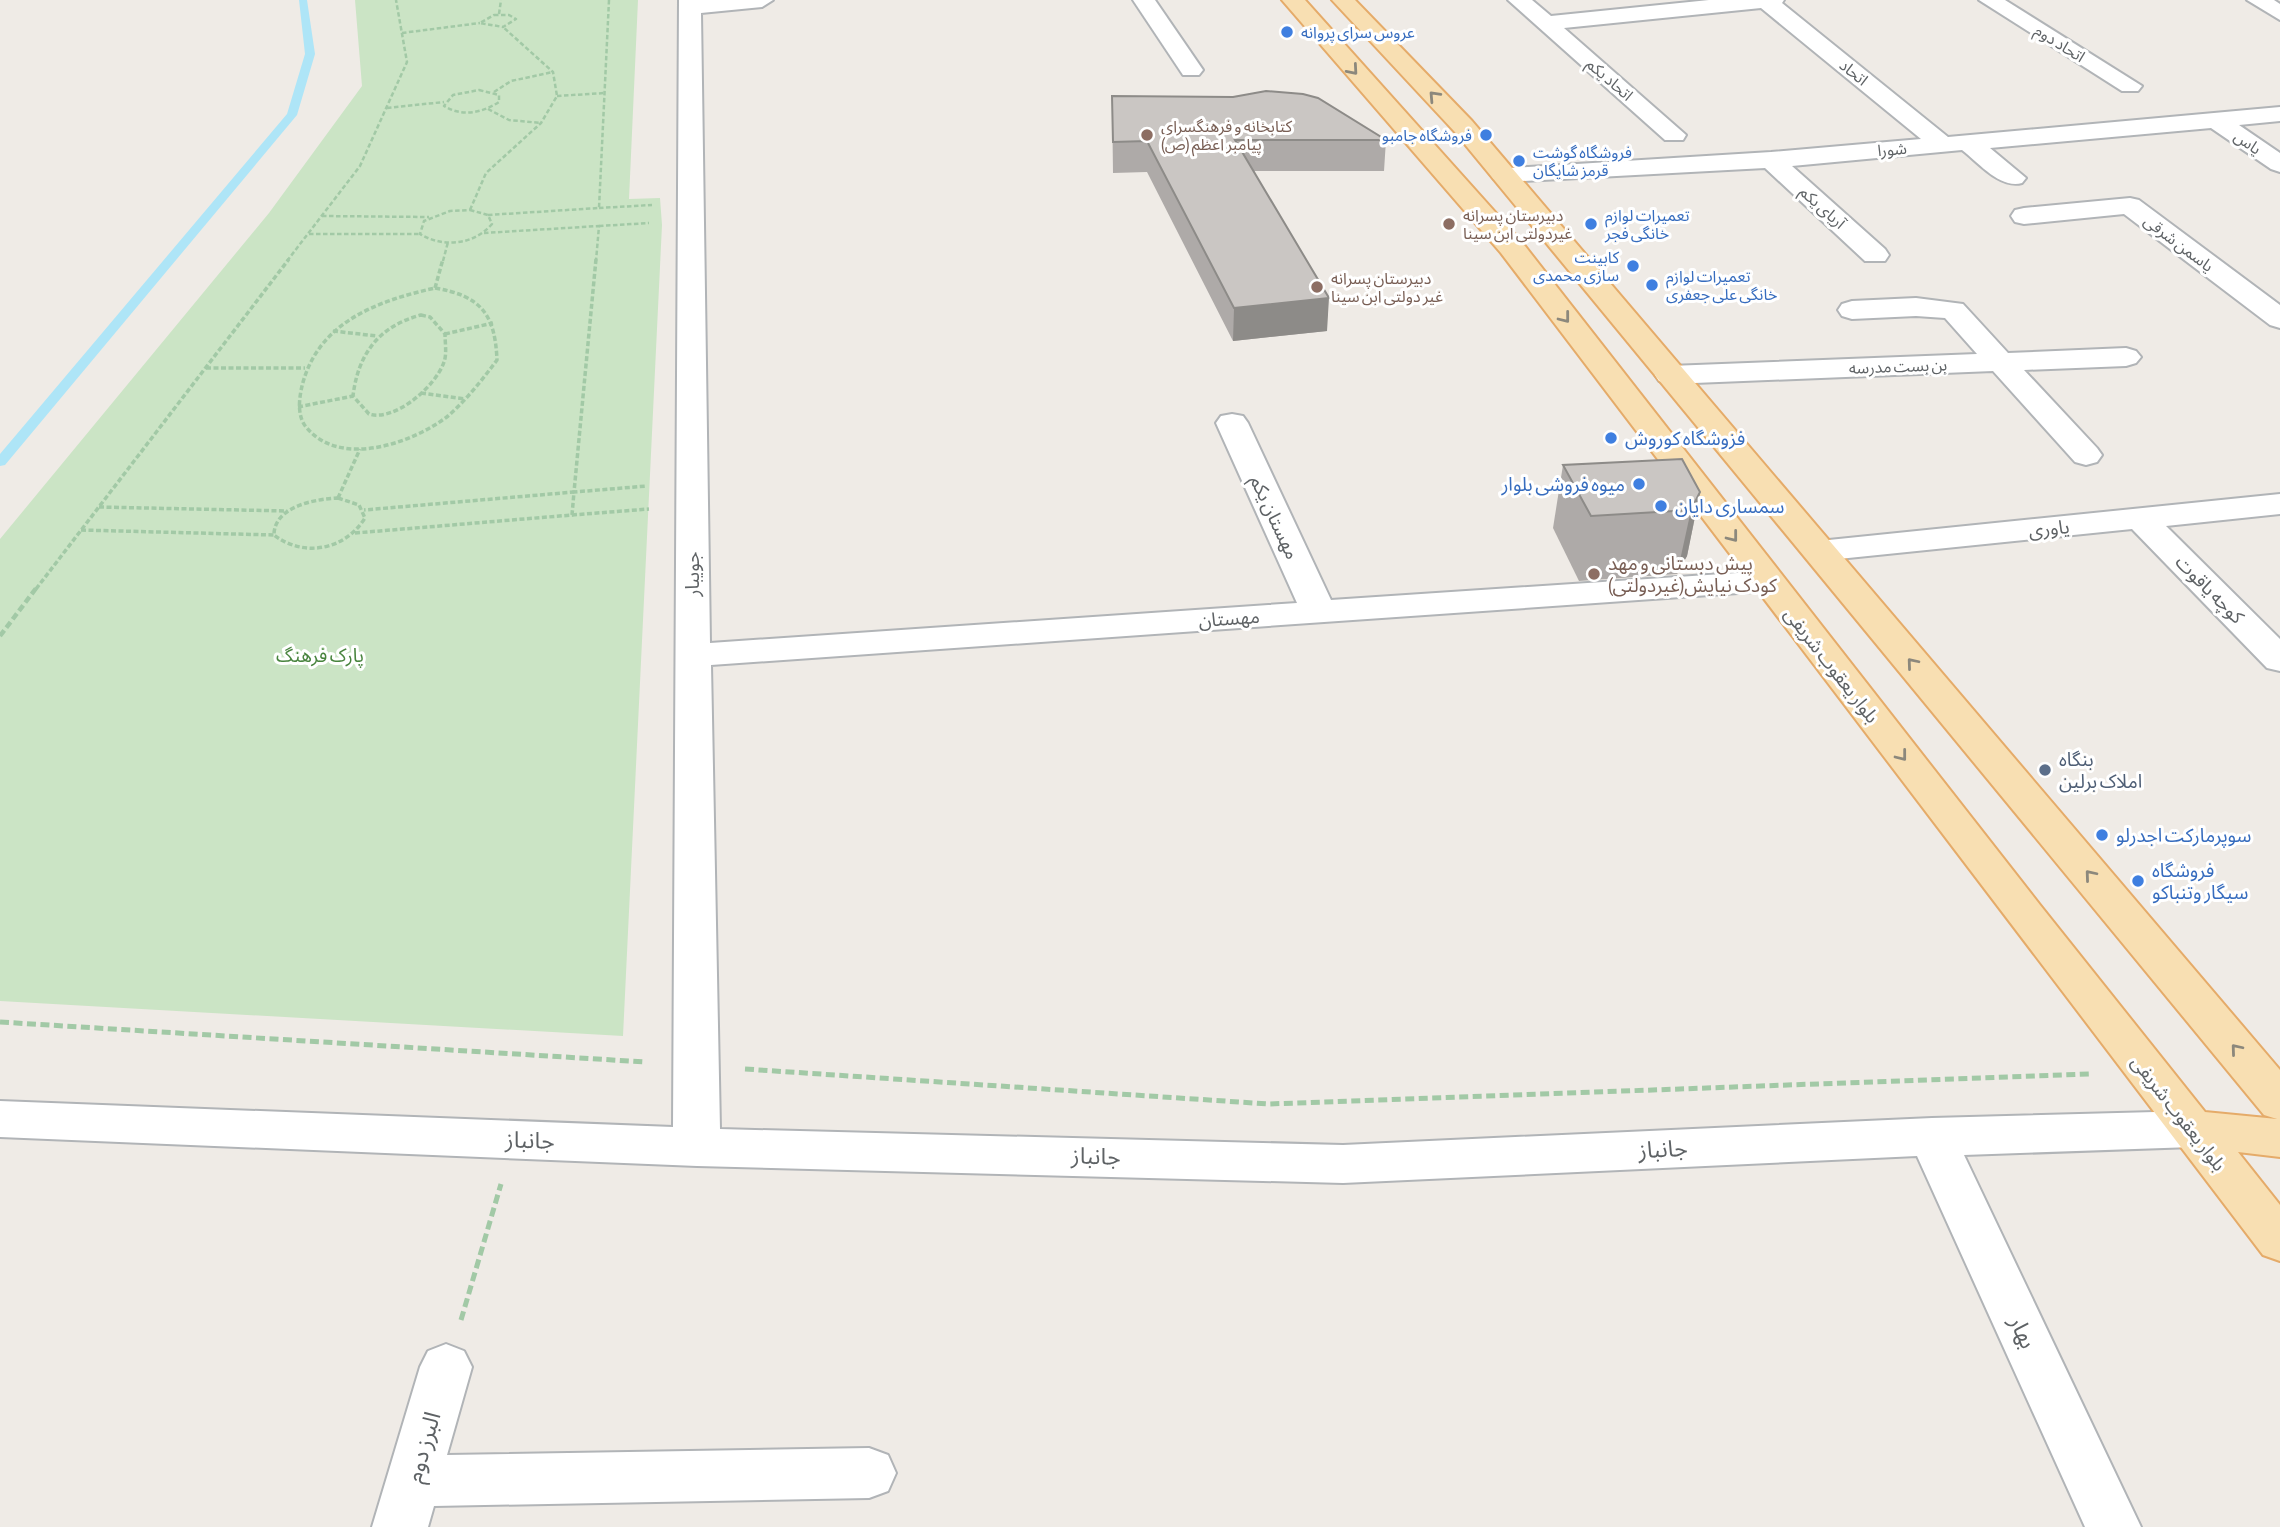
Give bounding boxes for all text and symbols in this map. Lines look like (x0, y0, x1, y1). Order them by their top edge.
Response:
street label: اتحاد دوم (2029, 21, 2088, 69)
place label: عروس سرای پروانه (1301, 23, 1415, 43)
marker: عروس سرای پروانه (1279, 24, 1295, 40)
street label: اتحاد یکم (1581, 54, 1637, 107)
street label: اتحاد (1836, 55, 1872, 89)
one-way arrow (1345, 62, 1357, 75)
one-way arrow (1429, 91, 1442, 104)
place label: کتابخانه و فرهنگسرای پیامبر اعظم (ص) (1161, 117, 1293, 157)
place label: فروشگاه جامبو (1382, 126, 1472, 145)
street label: یاس (2230, 126, 2265, 158)
marker: کتابخانه و فرهنگسرای پیامبر اعظم (ص) (1139, 127, 1155, 143)
marker: فروشگاه جامبو (1478, 127, 1494, 143)
street label: شورا (1877, 139, 1908, 160)
place label: فروشگاه گوشت قرمز شایگان (1533, 143, 1632, 180)
marker: فروشگاه گوشت قرمز شایگان (1511, 153, 1527, 169)
street label: آریای یکم (1794, 182, 1850, 236)
place label: دبیرستان پسرانه غیردولتی ابن سینا (1463, 206, 1572, 243)
place label: تعمیرات لوازم خانگی فجر (1604, 206, 1690, 243)
street label: یاسمن شرقی (2140, 211, 2217, 276)
marker: دبیرستان پسرانه غیردولتی ابن سینا (1441, 216, 1457, 232)
marker: تعمیرات لوازم خانگی فجر (1583, 216, 1599, 232)
place label: کابینت سازی محمدی (1533, 248, 1619, 285)
marker: کابینت سازی محمدی (1625, 258, 1641, 274)
place label: تعمیرات لوازم خانگی علی جعفری (1666, 267, 1777, 304)
place label: دبیرستان پسرانه غیر دولتی ابن سینا (1331, 269, 1443, 306)
marker: تعمیرات لوازم خانگی علی جعفری (1644, 277, 1660, 293)
marker: دبیرستان پسرانه غیر دولتی ابن سینا (1309, 279, 1325, 295)
one-way arrow (1556, 310, 1569, 322)
street label: بن بست مدرسه (1849, 355, 1948, 378)
place label: فزوشگاه کوروش (1625, 427, 1745, 450)
marker: فزوشگاه کوروش (1603, 430, 1619, 446)
street label: مهستان یکم (1242, 472, 1304, 564)
place label: میوه فروشی بلوار (1500, 473, 1625, 496)
marker: میوه فروشی بلوار (1631, 476, 1647, 492)
place label: سمساری دایان (1675, 495, 1784, 518)
marker: سمساری دایان (1653, 498, 1669, 514)
street label: یاوری (2027, 515, 2071, 542)
one-way arrow (1725, 529, 1738, 542)
street label: کوچه یاقوت (2170, 550, 2249, 630)
street label: جویبار (681, 552, 704, 597)
place label: پیش دبستانی و مهد کودک نیایش(غیردولتی) (1608, 552, 1778, 597)
marker: پیش دبستانی و مهد کودک نیایش(غیردولتی) (1586, 566, 1602, 582)
street label: بلوار یعقوب شریفی (1779, 603, 1884, 728)
street label: مهستان (1198, 605, 1260, 631)
park label: پارک فرهنگ (276, 644, 364, 668)
one-way arrow (1908, 658, 1921, 671)
one-way arrow (1893, 748, 1906, 761)
place label: بنگاه املاک برلین (2059, 748, 2142, 793)
marker: بنگاه املاک برلین (2037, 762, 2053, 778)
place label: سوپرمارکت اجدرلو (2116, 824, 2251, 848)
marker: سوپرمارکت اجدرلو (2094, 827, 2110, 843)
place label: فروشگاه سیگار وتنباکو (2152, 859, 2248, 904)
one-way arrow (2086, 870, 2098, 883)
marker: فروشگاه سیگار وتنباکو (2130, 873, 2146, 889)
one-way arrow (2232, 1045, 2244, 1058)
street label: بلوار یعقوب شریفی (2126, 1051, 2231, 1176)
street label: جانباز (504, 1126, 555, 1155)
street label: جانباز (1637, 1135, 1688, 1164)
street label: جانباز (1070, 1142, 1121, 1171)
street label: بهار (2003, 1311, 2042, 1353)
street label: البرز دوم (401, 1409, 450, 1487)

